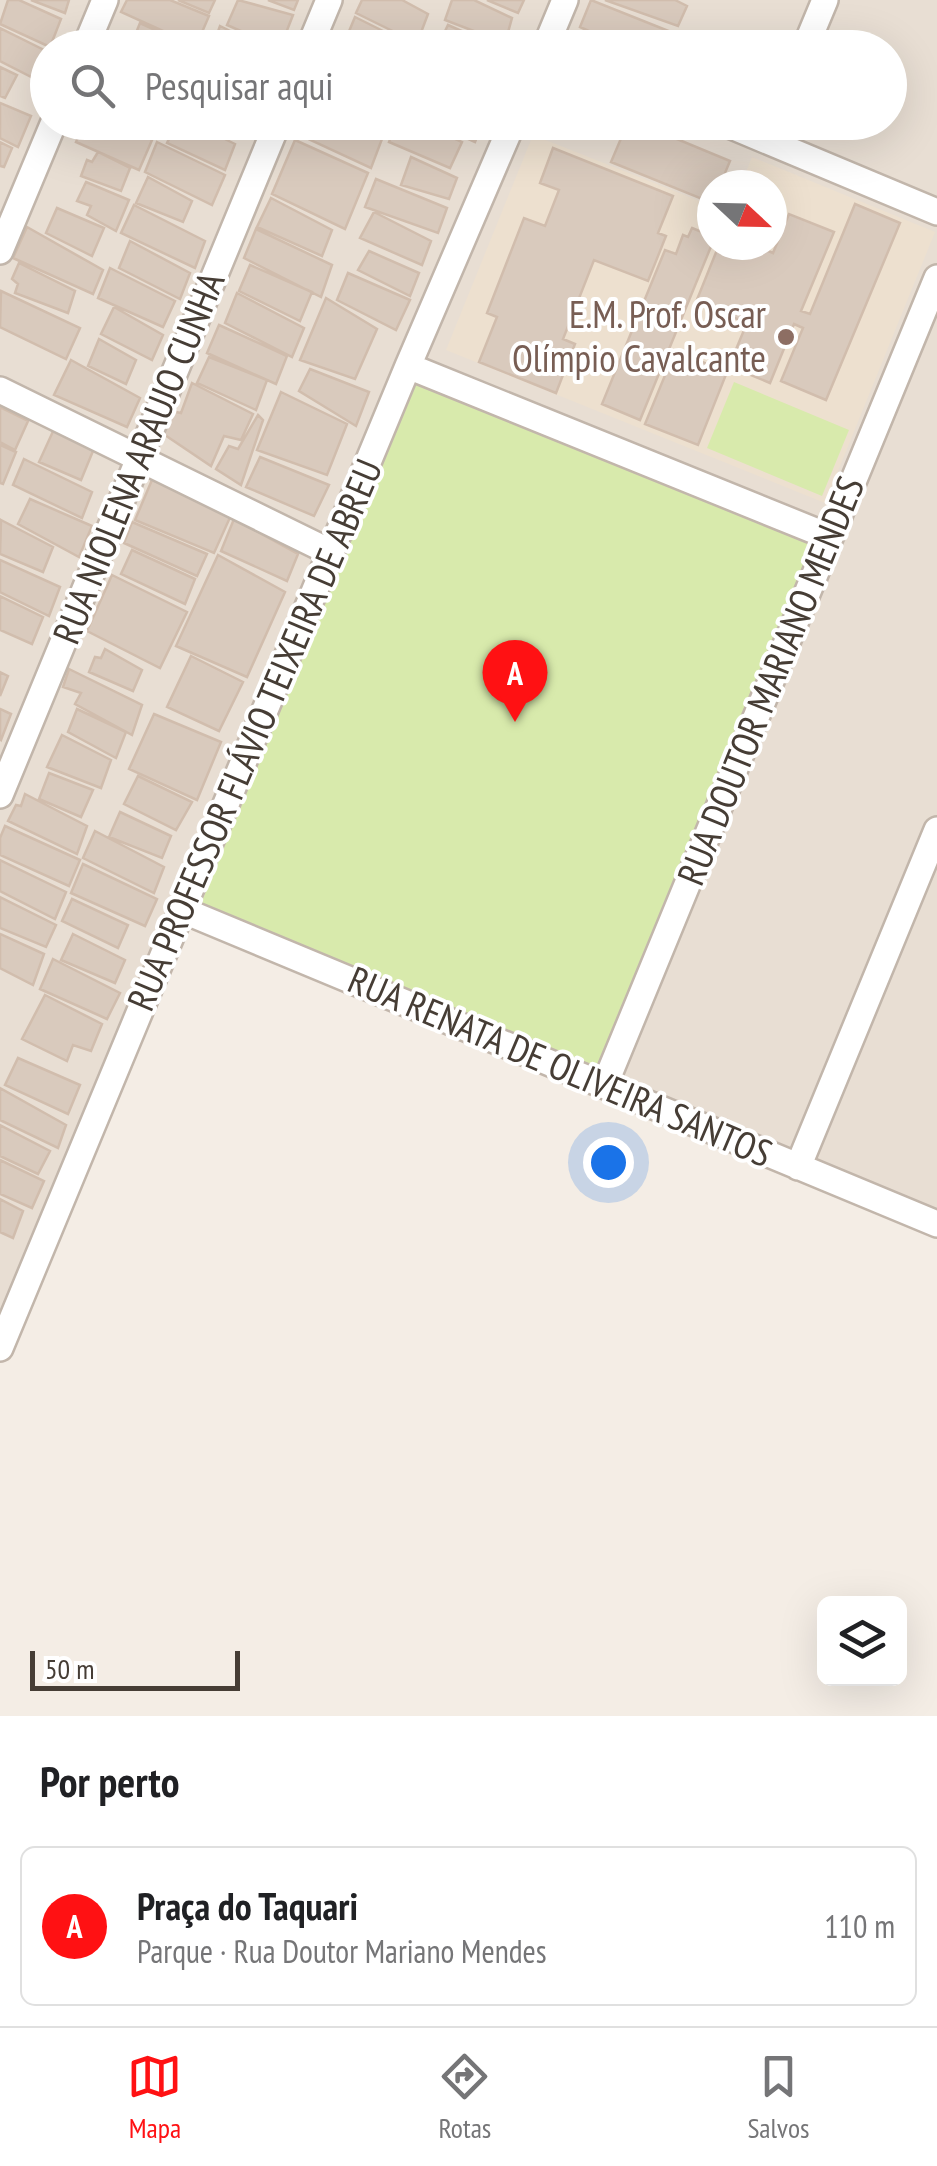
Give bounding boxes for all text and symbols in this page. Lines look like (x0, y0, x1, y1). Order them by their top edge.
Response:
search box (30, 30, 907, 140)
icon: search (65, 58, 120, 113)
text: Pesquisar aqui (145, 61, 334, 110)
north arrow (697, 170, 787, 260)
street label: RUA NIOLENA ARAUJO CUNHA (41, 264, 235, 650)
place label: E.M. Prof. Oscar Olímpio Cavalcante (512, 289, 767, 382)
marker: E.M. Prof. Oscar Olímpio Cavalcante (775, 326, 797, 348)
street label: RUA PROFESSOR FLÁVIO TEIXEIRA DE ABREU (115, 451, 392, 1017)
street label: RUA DOUTOR MARIANO MENDES (665, 469, 874, 892)
pin: A (482, 640, 548, 722)
street label: RUA RENATA DE OLIVEIRA SANTOS (341, 954, 780, 1177)
your location (583, 1137, 634, 1188)
map controls (817, 1596, 907, 1686)
button: layers (817, 1596, 907, 1686)
scale bar (30, 1646, 240, 1690)
text: 50 m (45, 1650, 94, 1687)
text: Por perto (40, 1754, 179, 1809)
text: Praça do Taquari (137, 1881, 358, 1930)
text: A (66, 1905, 83, 1947)
text: 110 m (824, 1905, 895, 1947)
text: Parque · Rua Doutor Mariano Mendes (137, 1930, 547, 1972)
tab: Mapa (127, 2049, 182, 2146)
tab: Rotas (437, 2049, 492, 2146)
tab: Salvos (747, 2049, 810, 2146)

